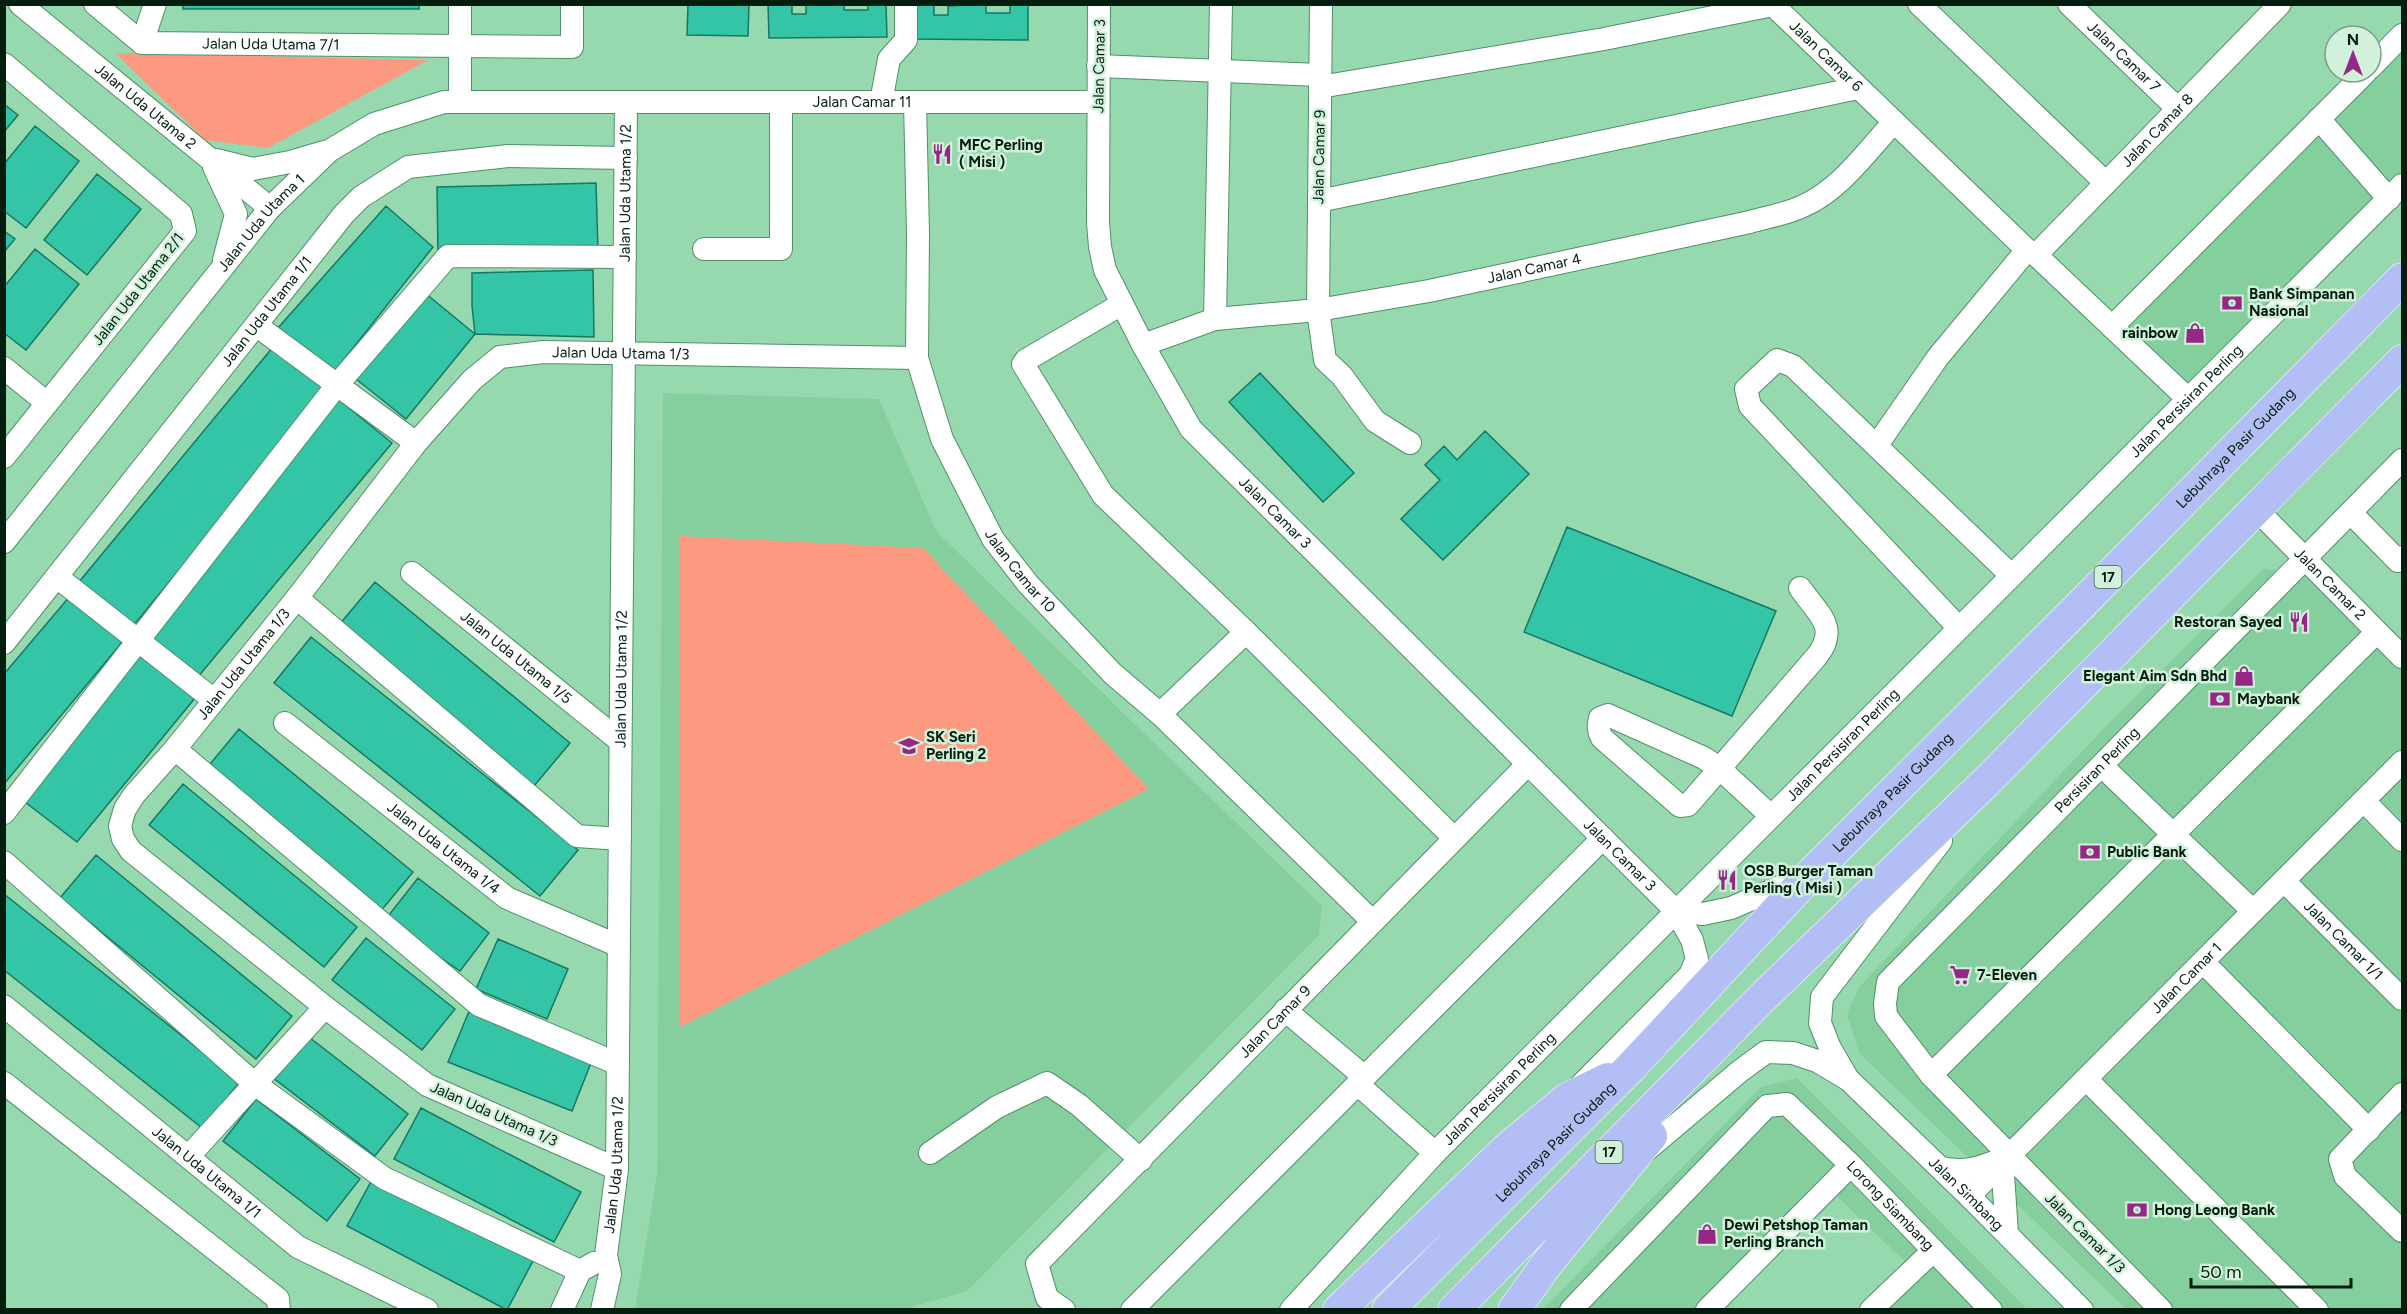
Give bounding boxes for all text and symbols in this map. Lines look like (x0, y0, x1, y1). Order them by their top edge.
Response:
street label: Jalan Camar 6 (1786, 17, 1867, 96)
street label: Jalan Camar 7 (2084, 18, 2164, 96)
street label: Jalan Camar 3 (1089, 19, 1109, 113)
north arrow (2323, 24, 2383, 84)
text: N (2347, 30, 2359, 49)
street label: Jalan Uda Utama 7/1 (202, 35, 340, 54)
street label: Jalan Uda Utama 2 (91, 60, 200, 153)
street label: Jalan Camar 8 (2118, 90, 2197, 171)
street label: Jalan Camar 11 (813, 93, 911, 111)
street label: Jalan Camar 9 (1309, 110, 1329, 204)
street label: Jalan Uda Utama 1/2 (616, 124, 635, 262)
place label: MFC Perling ( Misi ) (959, 136, 1043, 171)
restaurant icon: MFC Perling ( Misi ) (930, 142, 954, 166)
street label: Jalan Uda Utama 1 (214, 170, 308, 275)
street label: Jalan Uda Utama 2/1 (89, 229, 187, 349)
street label: Jalan Camar 4 (1485, 250, 1583, 287)
street label: Jalan Uda Utama 1/1 (218, 253, 316, 370)
place label: Bank Simpanan Nasional (2249, 285, 2355, 320)
bank icon: Bank Simpanan Nasional (2220, 291, 2244, 315)
shop icon: rainbow (2183, 321, 2207, 345)
place label: rainbow (2122, 324, 2178, 342)
street label: Jalan Persisiran Perling (2126, 341, 2246, 461)
street label: Jalan Uda Utama 1/3 (552, 343, 690, 363)
street label: Lebuhraya Pasir Gudang (2172, 384, 2299, 512)
street label: Jalan Camar 3 (1235, 473, 1315, 552)
street label: Jalan Camar 10 (981, 527, 1059, 616)
street label: Jalan Camar 2 (2290, 544, 2370, 624)
road number: 17 (2094, 566, 2122, 588)
street label: Jalan Uda Utama 1/3 (193, 605, 294, 723)
street label: Jalan Uda Utama 1/5 (457, 607, 576, 708)
street label: Jalan Uda Utama 1/2 (612, 610, 631, 748)
restaurant icon: Restoran Sayed (2287, 610, 2311, 634)
place label: Restoran Sayed (2174, 613, 2282, 631)
shop icon: Elegant Aim Sdn Bhd (2232, 664, 2256, 688)
place label: Elegant Aim Sdn Bhd (2083, 667, 2227, 685)
street label: Jalan Persisiran Perling (1783, 685, 1903, 805)
bank icon: Maybank (2208, 687, 2232, 711)
place label: Maybank (2237, 690, 2300, 708)
street label: Persisiran Perling (2051, 723, 2143, 817)
place label: SK Seri Perling 2 (926, 728, 987, 763)
street label: Lebuhraya Pasir Gudang (1829, 729, 1957, 856)
school or university icon: SK Seri Perling 2 (897, 734, 921, 758)
street label: Jalan Uda Utama 1/4 (384, 798, 504, 898)
street label: Jalan Camar 3 (1580, 816, 1660, 895)
bank icon: Public Bank (2078, 840, 2102, 864)
place label: Public Bank (2107, 843, 2187, 861)
place label: OSB Burger Taman Perling ( Misi ) (1744, 862, 1873, 897)
restaurant icon: OSB Burger Taman Perling ( Misi ) (1715, 868, 1739, 892)
street label: Jalan Camar 1/1 (2300, 897, 2387, 984)
street label: Jalan Camar 1 (2148, 939, 2226, 1017)
supermarket icon: 7-Eleven (1948, 963, 1972, 987)
place label: 7-Eleven (1977, 966, 2037, 984)
street label: Jalan Camar 9 (1235, 982, 1315, 1062)
street label: Jalan Persisiran Perling (1439, 1029, 1559, 1149)
street label: Jalan Uda Utama 1/3 (428, 1078, 560, 1150)
street label: Lebuhraya Pasir Gudang (1492, 1079, 1619, 1206)
street label: Jalan Uda Utama 1/2 (600, 1096, 627, 1234)
street label: Jalan Uda Utama 1/1 (149, 1122, 265, 1222)
road number: 17 (1596, 1141, 1622, 1163)
street label: Jalan Simbang (1925, 1153, 2007, 1234)
street label: Lorong Siambang (1843, 1157, 1938, 1254)
street label: Jalan Camar 1/3 (2041, 1189, 2129, 1277)
bank icon: Hong Leong Bank (2125, 1198, 2149, 1222)
place label: Hong Leong Bank (2154, 1201, 2275, 1219)
place label: Dewi Petshop Taman Perling Branch (1724, 1216, 1868, 1251)
shop icon: Dewi Petshop Taman Perling Branch (1695, 1222, 1719, 1246)
scale bar (2191, 1251, 2352, 1289)
text: 50 m (2200, 1261, 2242, 1283)

